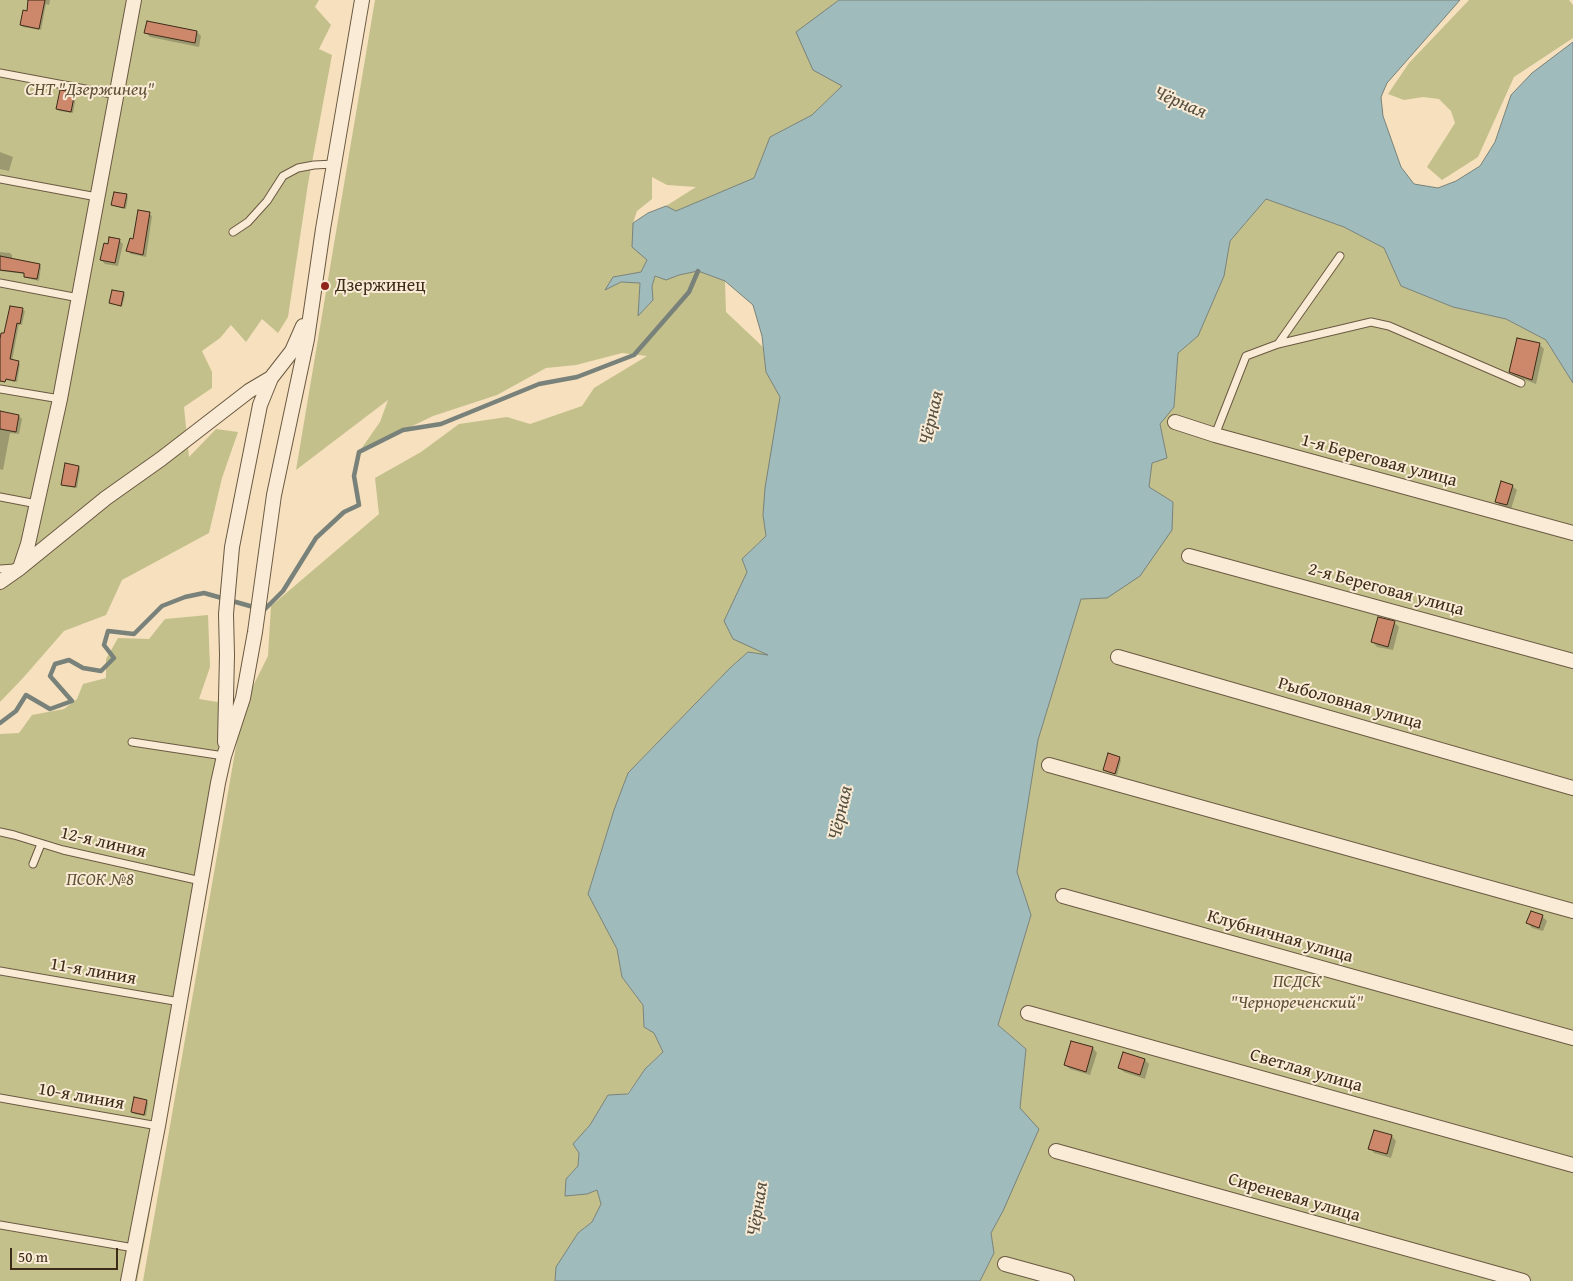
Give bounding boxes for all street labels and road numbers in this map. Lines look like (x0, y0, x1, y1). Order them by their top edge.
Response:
street label: 1-я Береговая улица (1299, 430, 1459, 492)
street label: 2-я Береговая улица (1306, 559, 1466, 621)
street label: Рыболовная улица (1275, 673, 1425, 735)
street label: 12-я линия (58, 823, 148, 863)
street label: Клубничная улица (1205, 906, 1355, 968)
street label: 11-я линия (48, 954, 138, 990)
street label: Светлая улица (1247, 1045, 1365, 1097)
street label: 10-я линия (36, 1079, 126, 1115)
street label: Сиреневая улица (1225, 1169, 1363, 1227)

